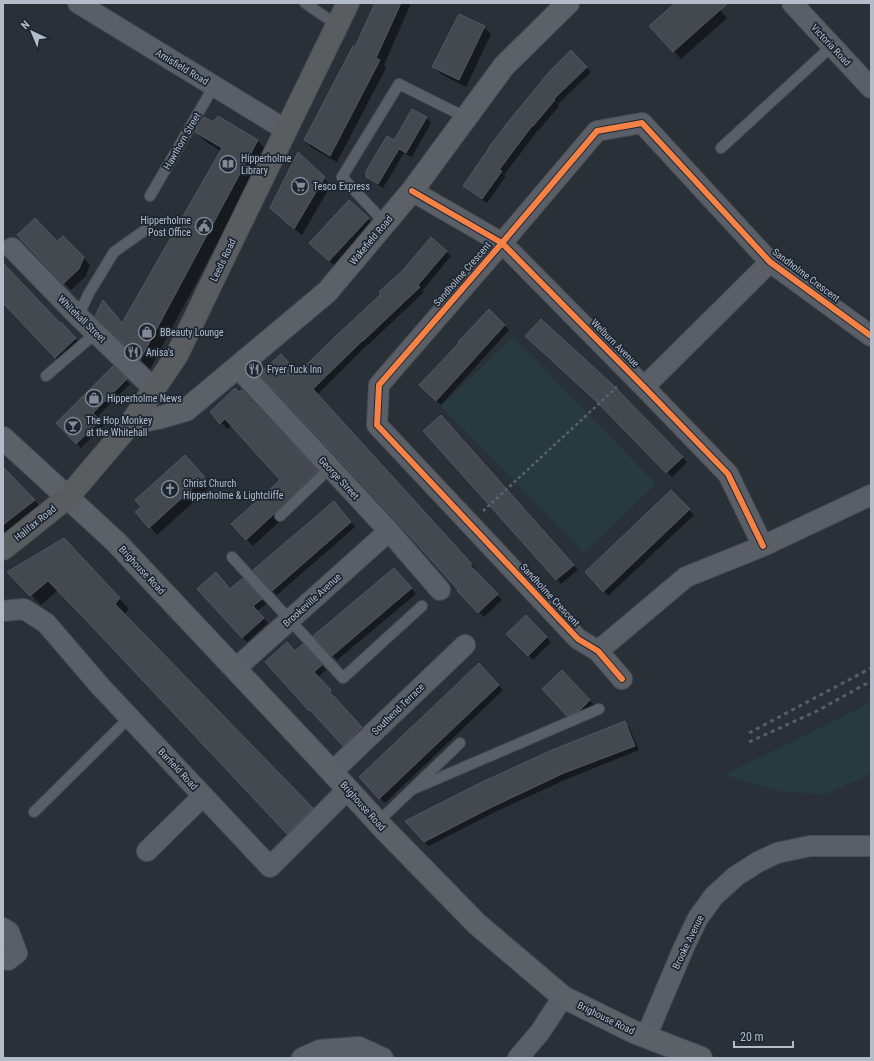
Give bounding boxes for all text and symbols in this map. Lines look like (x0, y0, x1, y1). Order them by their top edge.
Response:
north arrow (12, 12, 52, 52)
text: N (18, 18, 33, 32)
street label: Victoria Road (809, 22, 853, 68)
street label: Amisfield Road (154, 47, 210, 87)
street label: Hawthorn Street (161, 111, 203, 171)
place label: Hipperholme Library (241, 153, 292, 176)
library icon: Hipperholme Library (218, 154, 238, 174)
supermarket icon: Tesco Express (290, 176, 310, 196)
place label: Tesco Express (313, 181, 370, 192)
street label: Wakefield Road (347, 213, 395, 267)
place label: Hipperholme Post Office (141, 215, 191, 238)
public building icon: Hipperholme Post Office (194, 216, 214, 236)
street label: Leeds Road (208, 237, 238, 283)
street label: Sandholme Crescent (431, 240, 493, 308)
street label: Sandholme Crescent (770, 246, 842, 304)
street label: Whitehall Street (56, 293, 108, 345)
street label: Welburn Avenue (589, 317, 641, 369)
shop icon: BBeauty Lounge (137, 322, 157, 342)
place label: BBeauty Lounge (160, 327, 224, 338)
restaurant icon: Anisa's (123, 342, 143, 362)
place label: Anisa's (146, 347, 174, 358)
restaurant icon: Fryer Tuck Inn (244, 359, 264, 379)
place label: Fryer Tuck Inn (267, 364, 322, 375)
shop icon: Hipperholme News (84, 388, 104, 408)
place label: Hipperholme News (107, 393, 182, 404)
place label: The Hop Monkey at the Whitehall (86, 415, 152, 438)
bar icon: The Hop Monkey at the Whitehall (63, 416, 83, 436)
street label: George Street (317, 455, 361, 501)
place label: Christ Church Hipperholme & Lightcliffe (183, 478, 284, 501)
church icon: Christ Church Hipperholme & Lightcliffe (160, 479, 180, 499)
street label: Halifax Road (12, 503, 58, 543)
street label: Brighouse Road (117, 544, 167, 596)
street label: Sandholme Crescent (518, 561, 582, 629)
street label: Brookeville Avenue (281, 571, 344, 629)
street label: Southend Terrace (369, 681, 427, 737)
street label: Barfield Road (156, 746, 200, 792)
street label: Brighouse Road (338, 779, 388, 833)
street label: Brooke Avenue (670, 913, 706, 971)
street label: Brighouse Road (576, 999, 636, 1037)
scale bar (734, 1023, 793, 1049)
text: 20 m (740, 1030, 764, 1044)

